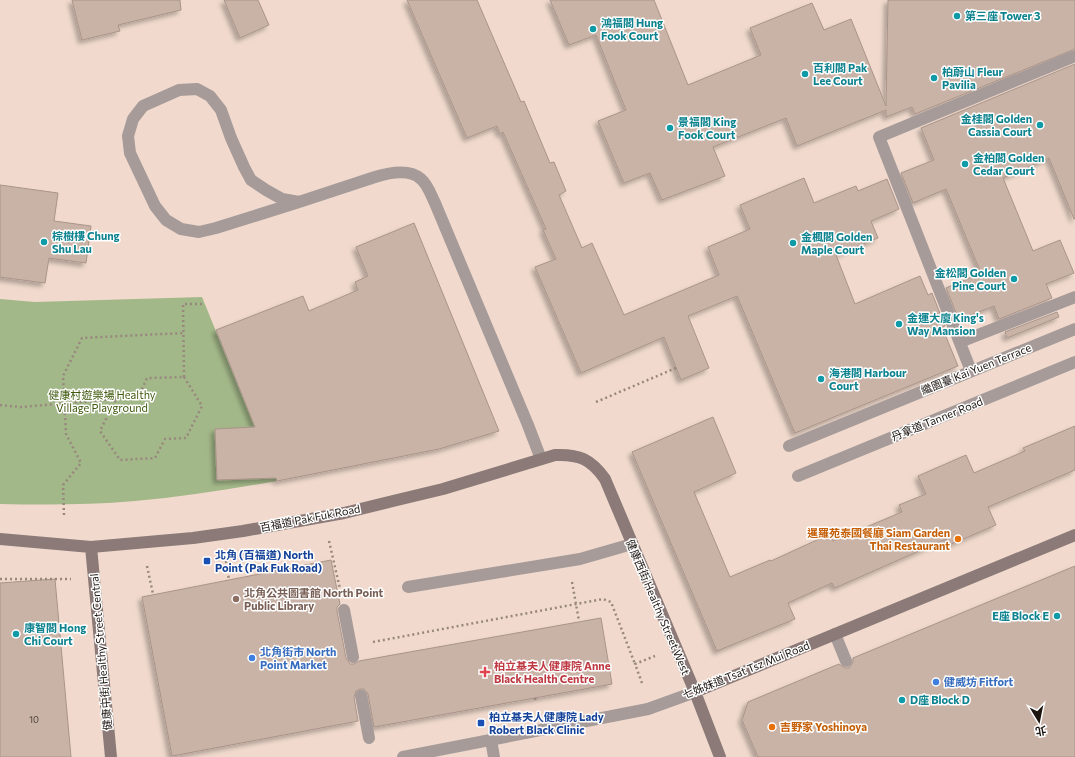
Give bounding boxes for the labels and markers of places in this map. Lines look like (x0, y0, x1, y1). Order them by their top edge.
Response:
place label: 第三座 Tower 3 (965, 9, 1040, 22)
marker: 第三座 Tower 3 (952, 11, 962, 21)
place label: 鴻福閣 Hung Fook Court (601, 16, 663, 42)
marker: 鴻福閣 Hung Fook Court (588, 24, 598, 34)
place label: 百利閣 Pak Lee Court (813, 61, 868, 87)
place label: 柏蔚山 Fleur Pavilia (942, 65, 1004, 91)
marker: 百利閣 Pak Lee Court (800, 69, 810, 79)
marker: 柏蔚山 Fleur Pavilia (929, 73, 939, 83)
place label: 金桂閣 Golden Cassia Court (961, 112, 1032, 138)
place label: 景福閣 King Fook Court (678, 115, 736, 141)
marker: 金桂閣 Golden Cassia Court (1035, 120, 1045, 130)
marker: 景福閣 King Fook Court (665, 123, 675, 133)
place label: 金柏閣 Golden Cedar Court (973, 151, 1044, 177)
marker: 金柏閣 Golden Cedar Court (960, 159, 970, 169)
place label: 棕樹樓 Chung Shu Lau (52, 229, 120, 255)
place label: 金楓閣 Golden Maple Court (801, 230, 872, 256)
marker: 棕樹樓 Chung Shu Lau (39, 237, 49, 247)
marker: 金楓閣 Golden Maple Court (788, 238, 798, 248)
place label: 金松閣 Golden Pine Court (935, 266, 1006, 292)
marker: 金松閣 Golden Pine Court (1009, 274, 1019, 284)
place label: 金運大廈 King's Way Mansion (907, 311, 984, 337)
marker: 金運大廈 King's Way Mansion (894, 319, 904, 329)
place label: 海港閣 Harbour Court (829, 366, 907, 392)
marker: 海港閣 Harbour Court (816, 374, 826, 384)
place label: 暹羅苑泰國餐廳 Siam Garden Thai Restaurant (807, 526, 950, 552)
marker: 暹羅苑泰國餐廳 Siam Garden Thai Restaurant (953, 534, 963, 544)
place label: 北角 (百福道) North Point (Pak Fuk Road) (215, 548, 323, 574)
marker: 北角 (百福道) North Point (Pak Fuk Road) (202, 556, 212, 566)
place label: 北角公共圖書館 North Point Public Library (244, 586, 384, 612)
marker: 北角公共圖書館 North Point Public Library (231, 594, 241, 604)
place label: E座 Block E (992, 609, 1049, 622)
marker: E座 Block E (1052, 611, 1062, 621)
place label: 康智閣 Hong Chi Court (24, 621, 86, 647)
marker: 康智閣 Hong Chi Court (11, 629, 21, 639)
place label: 北角街市 North Point Market (260, 645, 336, 671)
marker: 北角街市 North Point Market (247, 653, 257, 663)
place label: 柏立基夫人健康院 Anne Black Health Centre (494, 659, 611, 685)
marker: 柏立基夫人健康院 Anne Black Health Centre (479, 666, 491, 678)
place label: 健威坊 Fitfort (944, 675, 1014, 688)
marker: 健威坊 Fitfort (931, 677, 941, 687)
place label: D座 Block D (910, 693, 970, 706)
marker: D座 Block D (897, 695, 907, 705)
place label: 柏立基夫人健康院 Lady Robert Black Clinic (489, 710, 604, 736)
marker: 柏立基夫人健康院 Lady Robert Black Clinic (476, 718, 486, 728)
place label: 吉野家 Yoshinoya (780, 720, 867, 733)
marker: 吉野家 Yoshinoya (767, 722, 777, 732)

